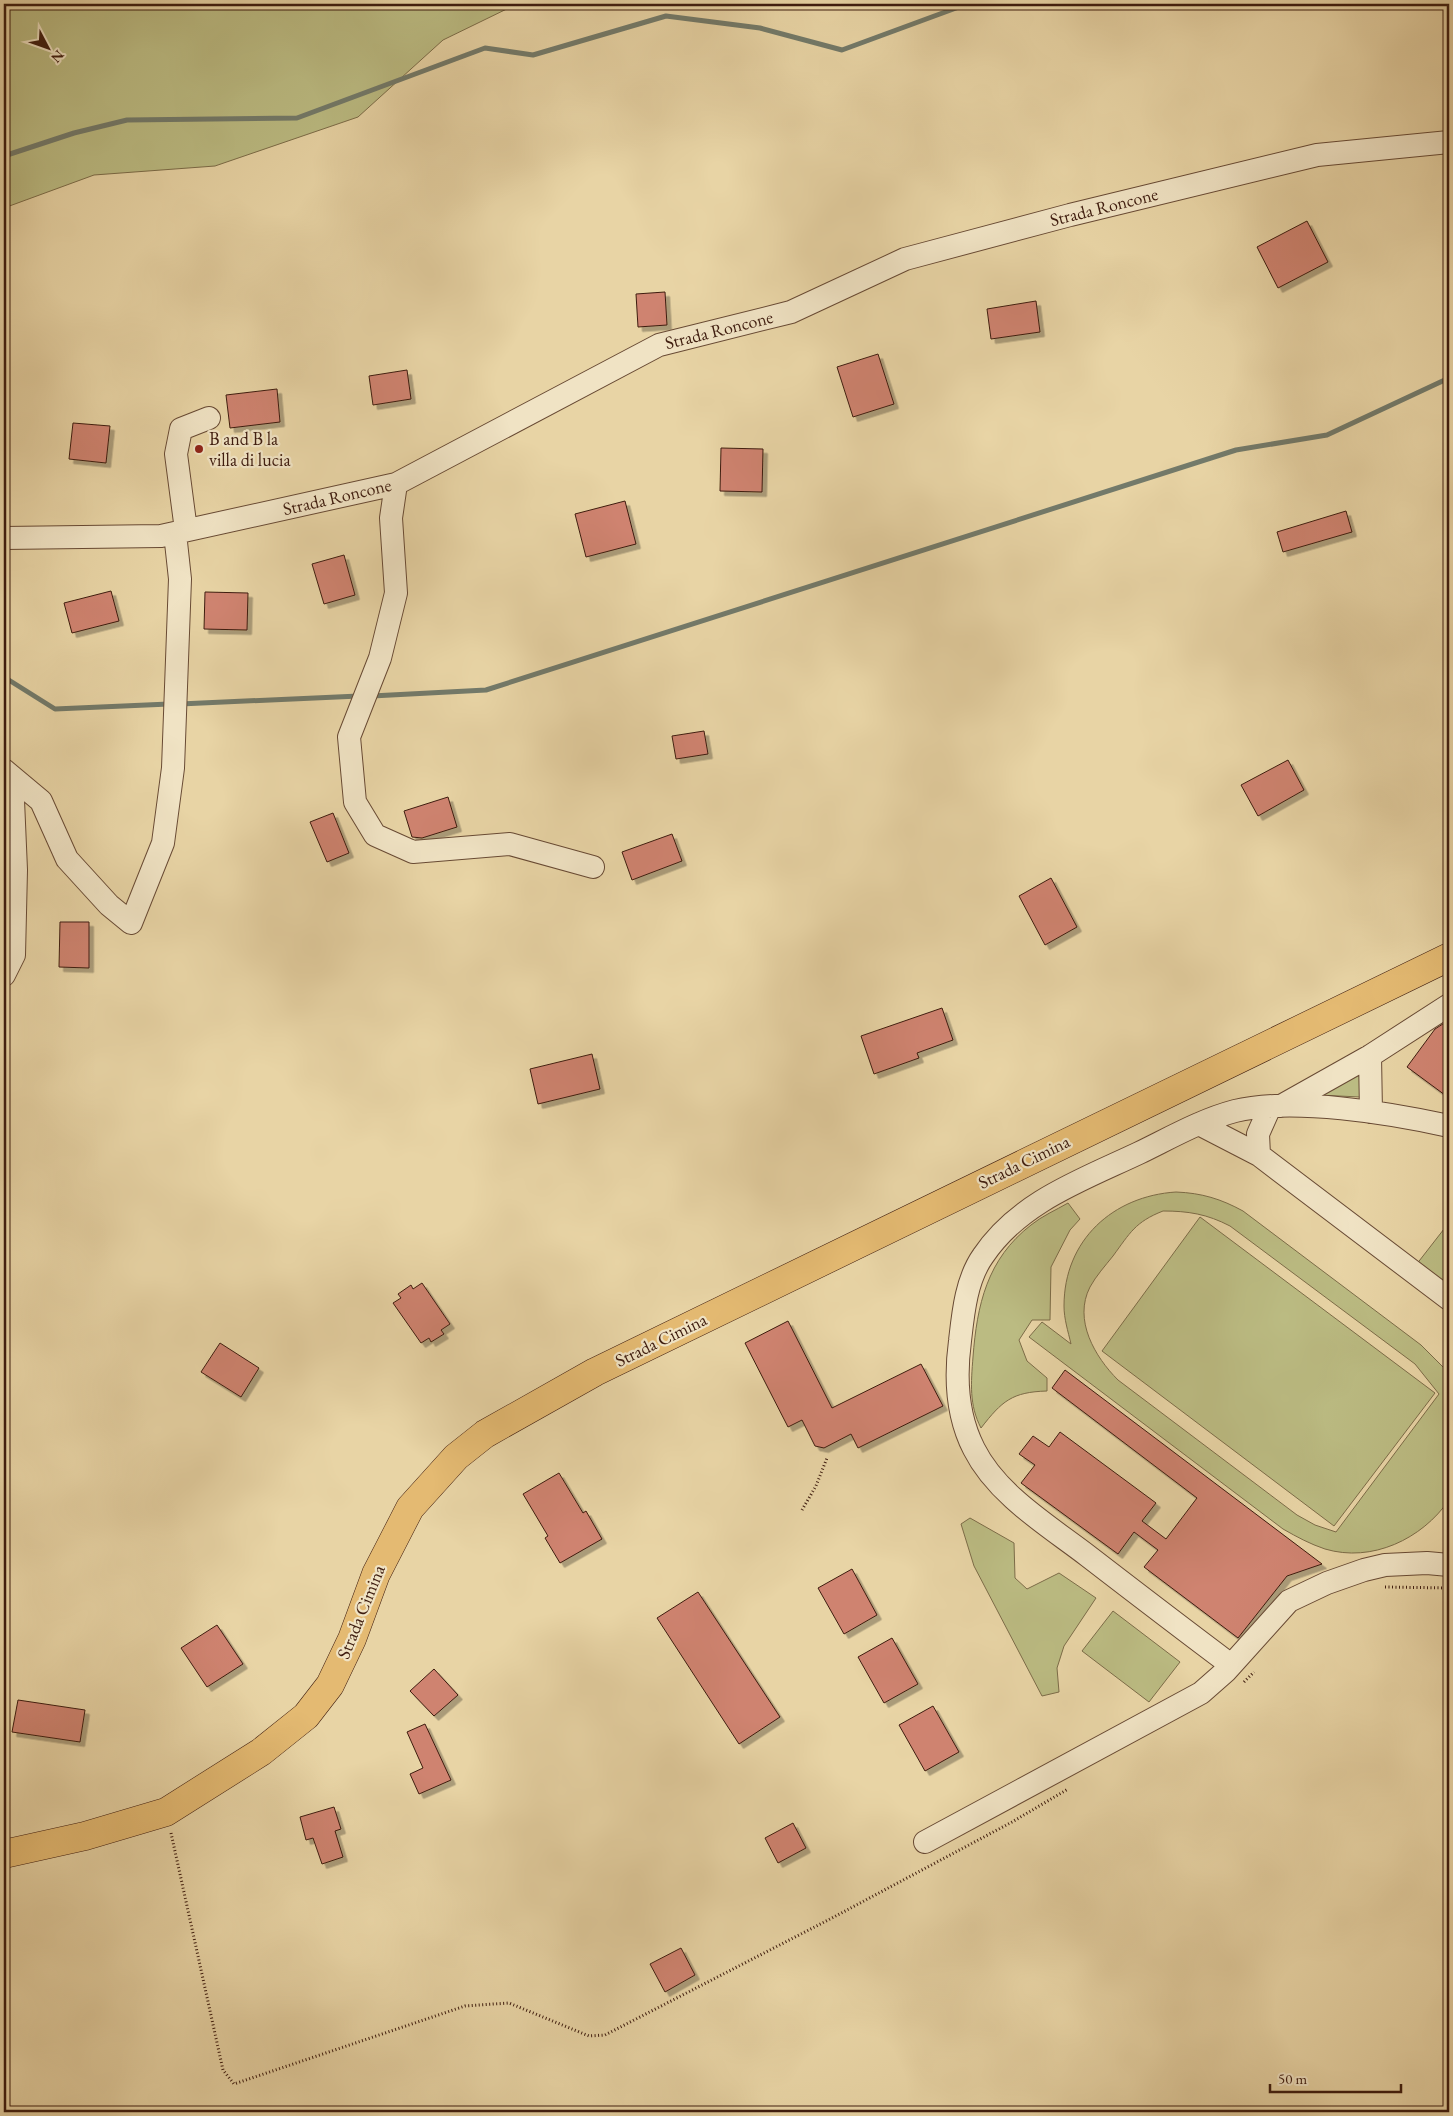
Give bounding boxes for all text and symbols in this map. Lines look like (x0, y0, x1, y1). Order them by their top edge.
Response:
north arrow (22, 22, 72, 72)
text: N (47, 46, 68, 67)
street label: Strada Roncone (1047, 182, 1160, 231)
street label: Strada Roncone (662, 305, 775, 354)
place label: B and B la villa di lucia (209, 427, 291, 471)
marker: B and B la villa di lucia (193, 443, 205, 455)
street label: Strada Roncone (280, 473, 393, 520)
street label: Strada Cimina (974, 1129, 1074, 1194)
street label: Strada Cimina (611, 1307, 711, 1372)
street label: Strada Cimina (331, 1561, 390, 1662)
scale bar (1270, 2061, 1402, 2093)
text: 50 m (1278, 2069, 1307, 2088)

